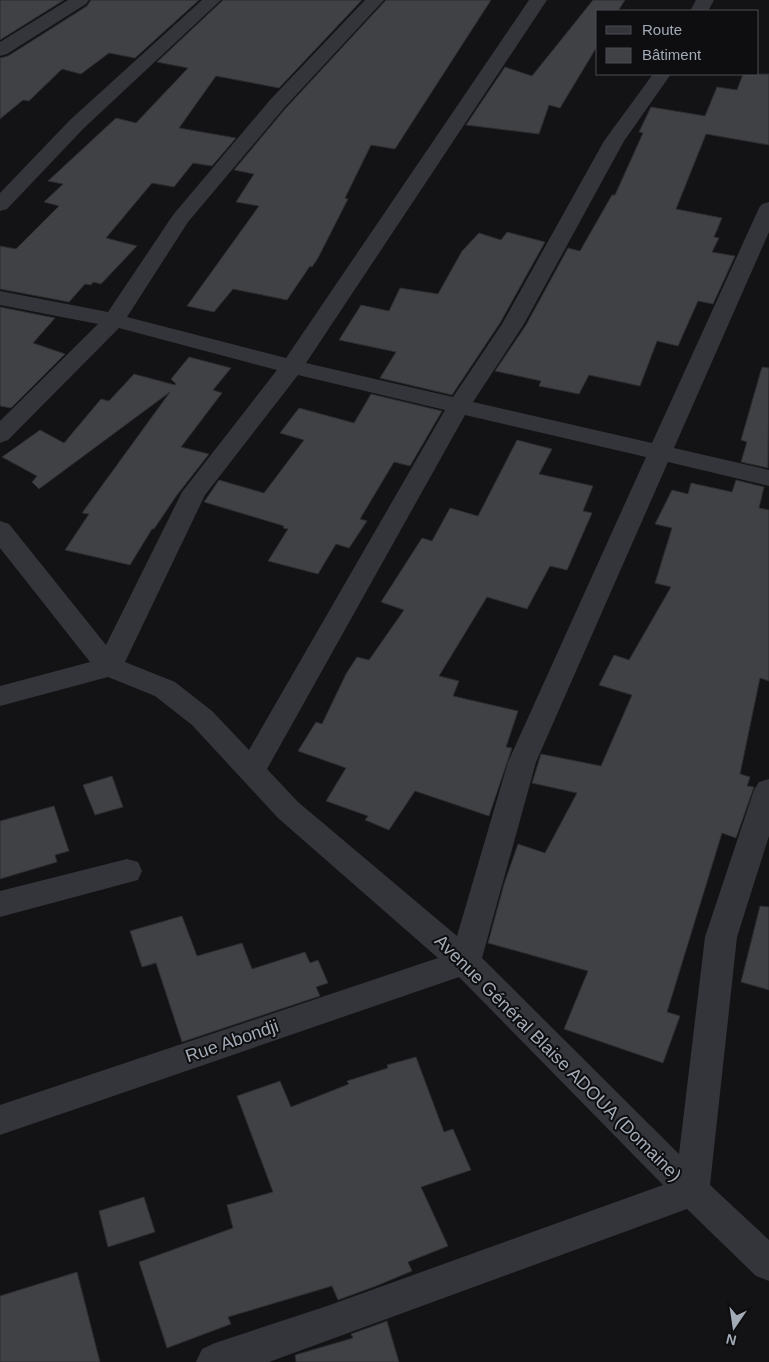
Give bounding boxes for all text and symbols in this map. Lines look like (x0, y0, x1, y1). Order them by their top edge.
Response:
legend (596, 10, 759, 75)
text: Route (642, 21, 682, 38)
text: Bâtiment (642, 46, 702, 63)
street label: Avenue Général Blaise ADOUA (Domaine) (431, 931, 685, 1185)
street label: Rue Abondji (183, 1016, 281, 1066)
north arrow (709, 1302, 759, 1352)
text: N (724, 1331, 738, 1349)

